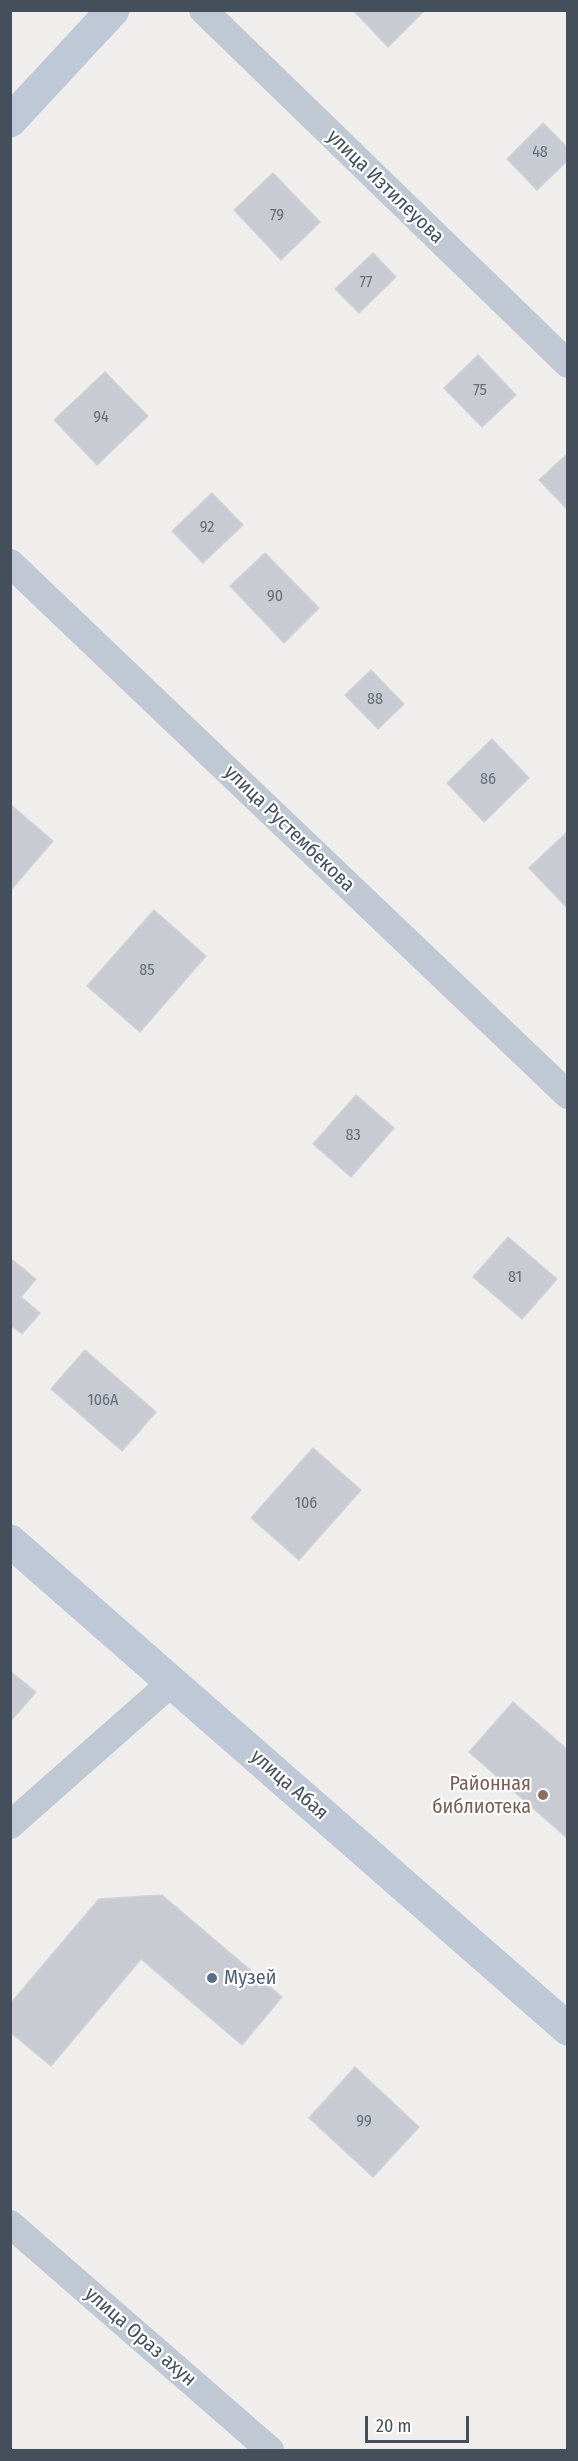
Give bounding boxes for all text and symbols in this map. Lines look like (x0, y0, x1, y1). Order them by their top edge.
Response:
street label: улица Изтилеуова (321, 125, 449, 249)
house number: 48 (532, 143, 548, 163)
house number: 79 (270, 206, 284, 226)
house number: 77 (359, 273, 373, 293)
house number: 75 (473, 381, 487, 401)
house number: 94 (93, 408, 109, 428)
house number: 92 (200, 518, 214, 538)
house number: 90 (267, 587, 283, 607)
house number: 88 (367, 690, 383, 710)
street label: улица Рустембекова (219, 761, 359, 897)
house number: 86 (480, 770, 496, 790)
house number: 85 (139, 961, 155, 981)
house number: 83 (345, 1126, 361, 1146)
house number: 81 (508, 1268, 522, 1288)
house number: 106А (88, 1391, 118, 1411)
house number: 106 (295, 1494, 317, 1514)
street label: улица Абая (245, 1745, 333, 1825)
place label: Районная библиотека (432, 1772, 531, 1819)
marker: Районная библиотека (536, 1788, 550, 1802)
place label: Музей (224, 1966, 276, 1990)
marker: Музей (205, 1971, 219, 1985)
house number: 99 (356, 2112, 372, 2132)
street label: улица Ораз ахун (80, 2282, 200, 2392)
scale bar (368, 2404, 472, 2442)
text: 20 m (376, 2415, 411, 2437)

